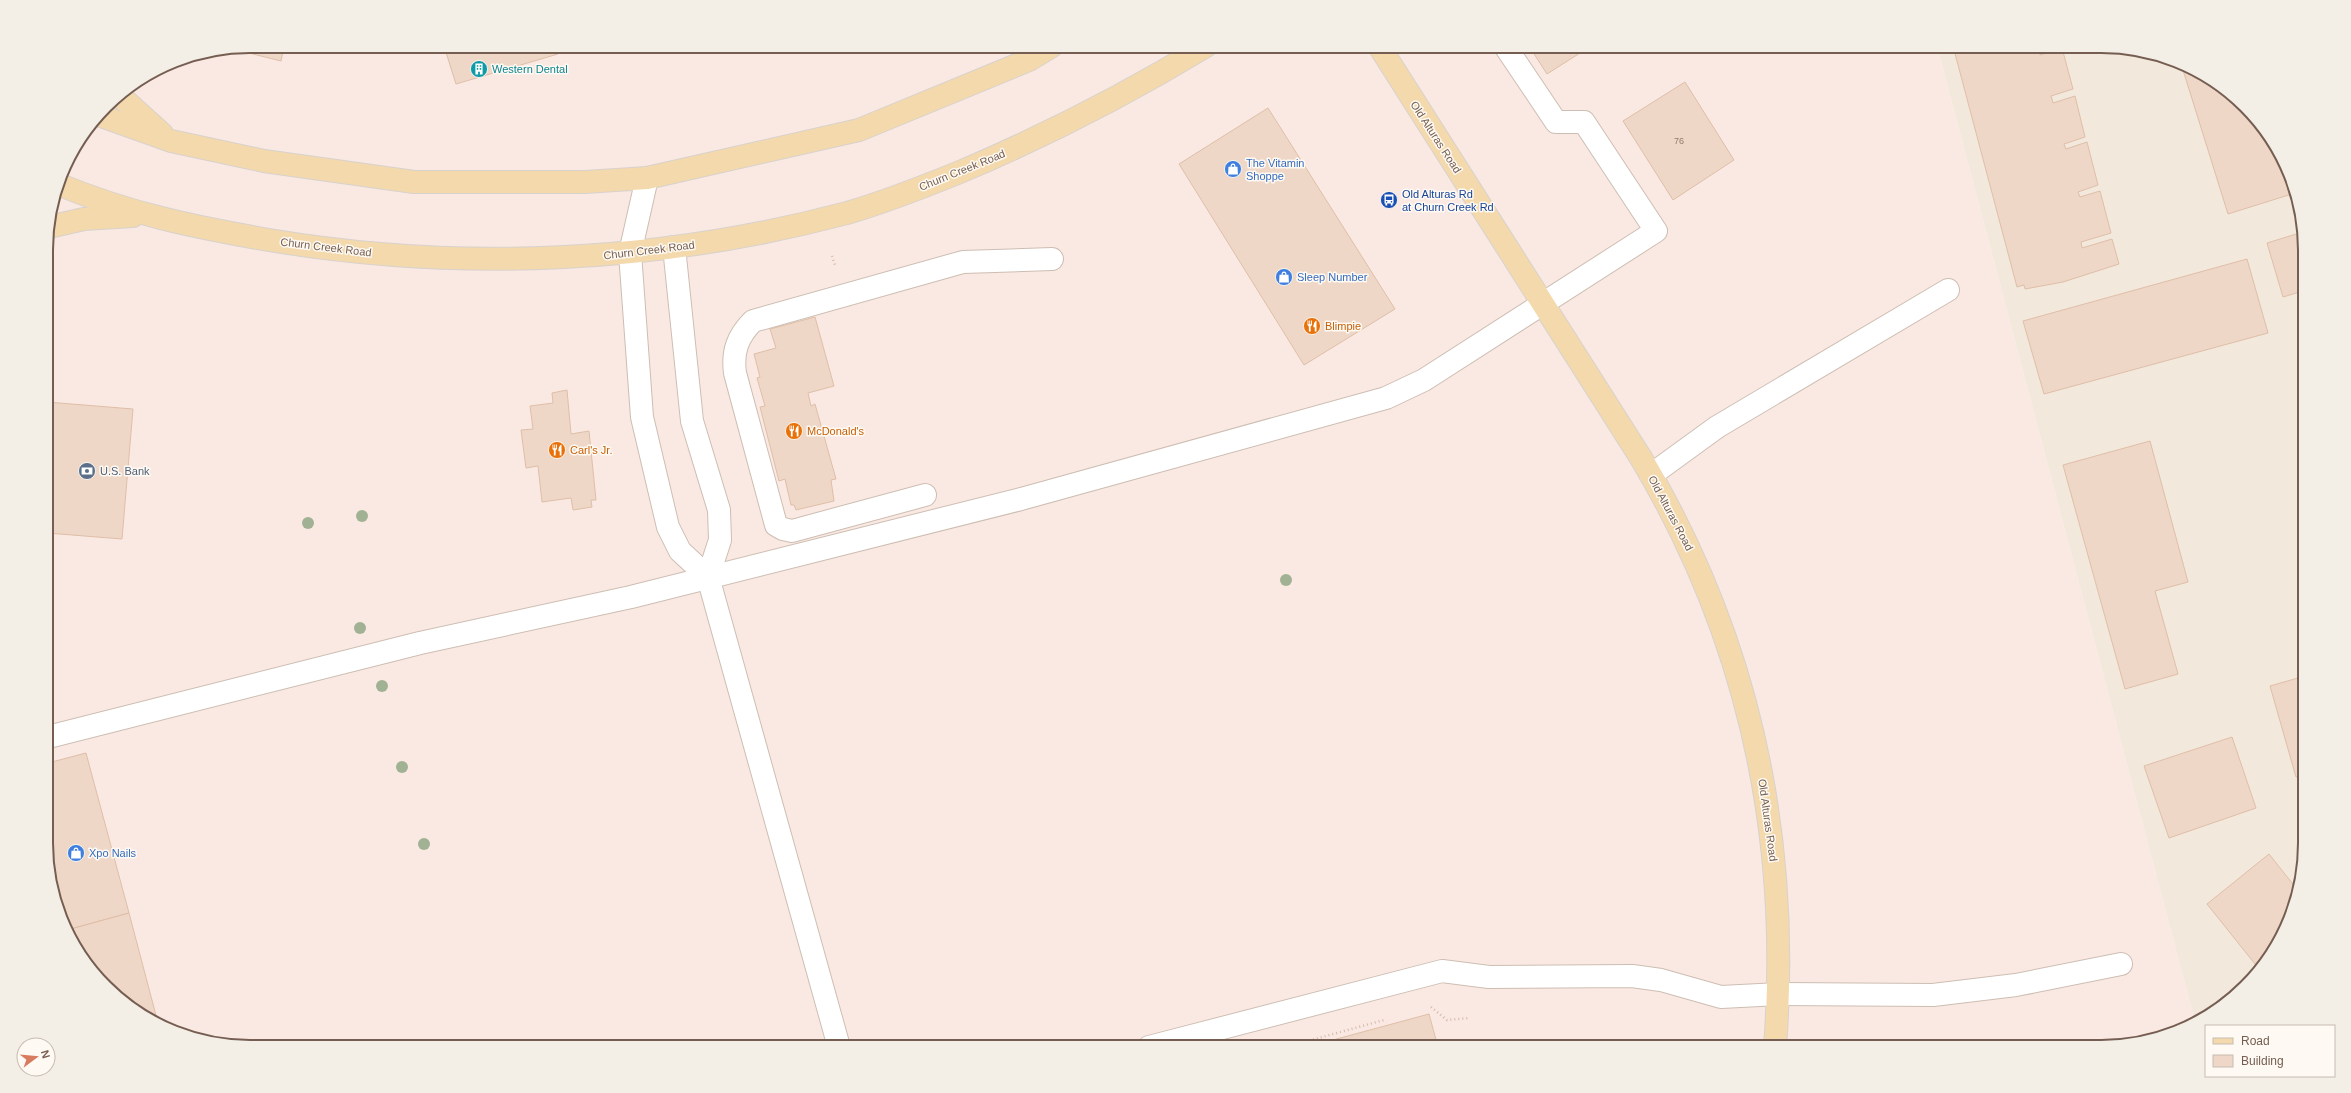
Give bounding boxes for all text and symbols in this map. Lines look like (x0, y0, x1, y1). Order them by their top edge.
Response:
building icon: Western Dental (469, 59, 489, 79)
place label: Western Dental (492, 63, 568, 75)
street label: Old Alturas Road (1408, 99, 1464, 175)
house number: 76 (1674, 136, 1684, 146)
street label: Churn Creek Road (917, 147, 1007, 193)
place label: The Vitamin Shoppe (1246, 157, 1305, 182)
shop icon: The Vitamin Shoppe (1223, 159, 1243, 179)
place label: Old Alturas Rd at Churn Creek Rd (1402, 188, 1494, 213)
bus stop icon: Old Alturas Rd at Churn Creek Rd (1379, 190, 1399, 210)
street label: Churn Creek Road (280, 235, 372, 259)
street label: Churn Creek Road (603, 238, 695, 262)
shop icon: Sleep Number (1274, 267, 1294, 287)
place label: Sleep Number (1297, 271, 1368, 283)
restaurant icon: Blimpie (1302, 316, 1322, 336)
place label: Blimpie (1325, 320, 1361, 332)
restaurant icon: McDonald's (784, 421, 804, 441)
place label: McDonald's (807, 425, 865, 437)
restaurant icon: Carl's Jr. (547, 440, 567, 460)
place label: Carl's Jr. (570, 444, 612, 456)
bank icon: U.S. Bank (77, 461, 97, 481)
place label: U.S. Bank (100, 465, 150, 477)
street label: Old Alturas Road (1646, 473, 1696, 553)
street label: Old Alturas Road (1756, 778, 1780, 862)
shop icon: Xpo Nails (66, 843, 86, 863)
place label: Xpo Nails (89, 847, 137, 859)
legend (2205, 1025, 2335, 1077)
text: Road (2241, 1034, 2270, 1048)
north arrow (16, 1037, 56, 1077)
text: N (39, 1049, 52, 1060)
text: Building (2241, 1054, 2284, 1068)

